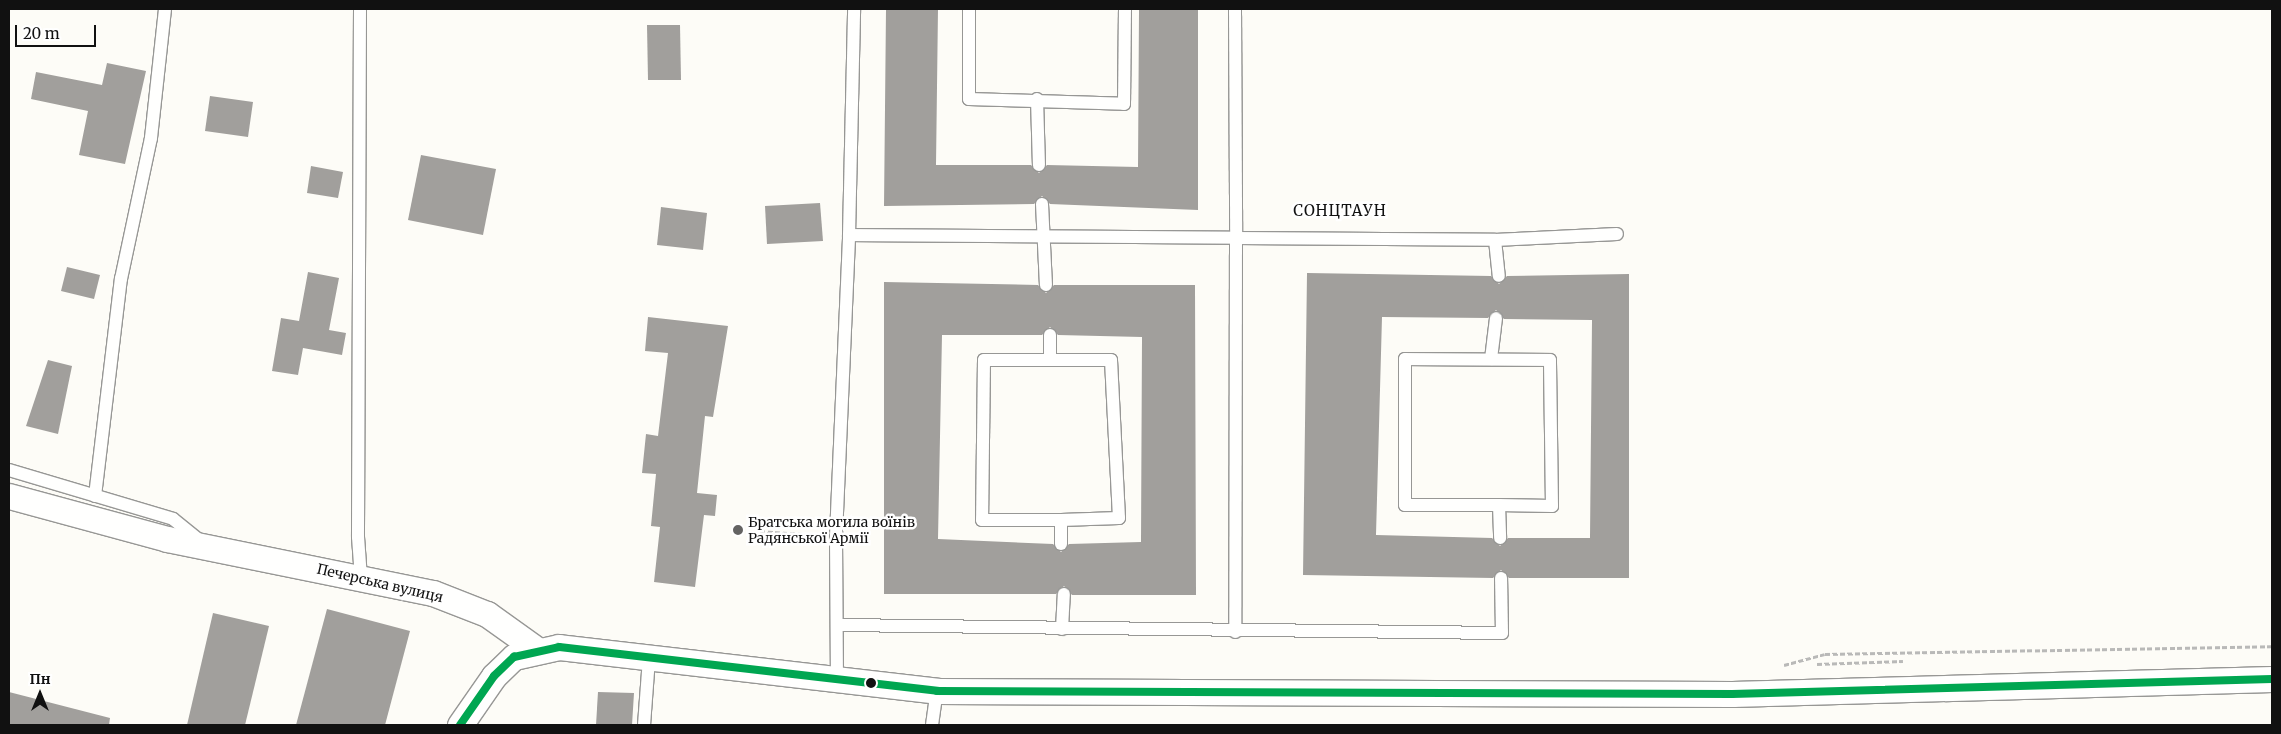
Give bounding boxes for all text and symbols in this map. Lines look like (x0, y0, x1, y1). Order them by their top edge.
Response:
scale bar (18, 15, 99, 47)
text: 20 m (23, 24, 60, 43)
district label: СОНЦТАУН (1292, 202, 1388, 220)
place label: Братська могила воїнів Радянської Армії (748, 514, 915, 546)
marker: Братська могила воїнів Радянської Армії (732, 524, 744, 536)
street label: Печерська вулиця (315, 560, 445, 606)
north arrow (15, 669, 65, 719)
text: Пн (29, 670, 51, 688)
unlabelled marker (866, 678, 876, 688)

